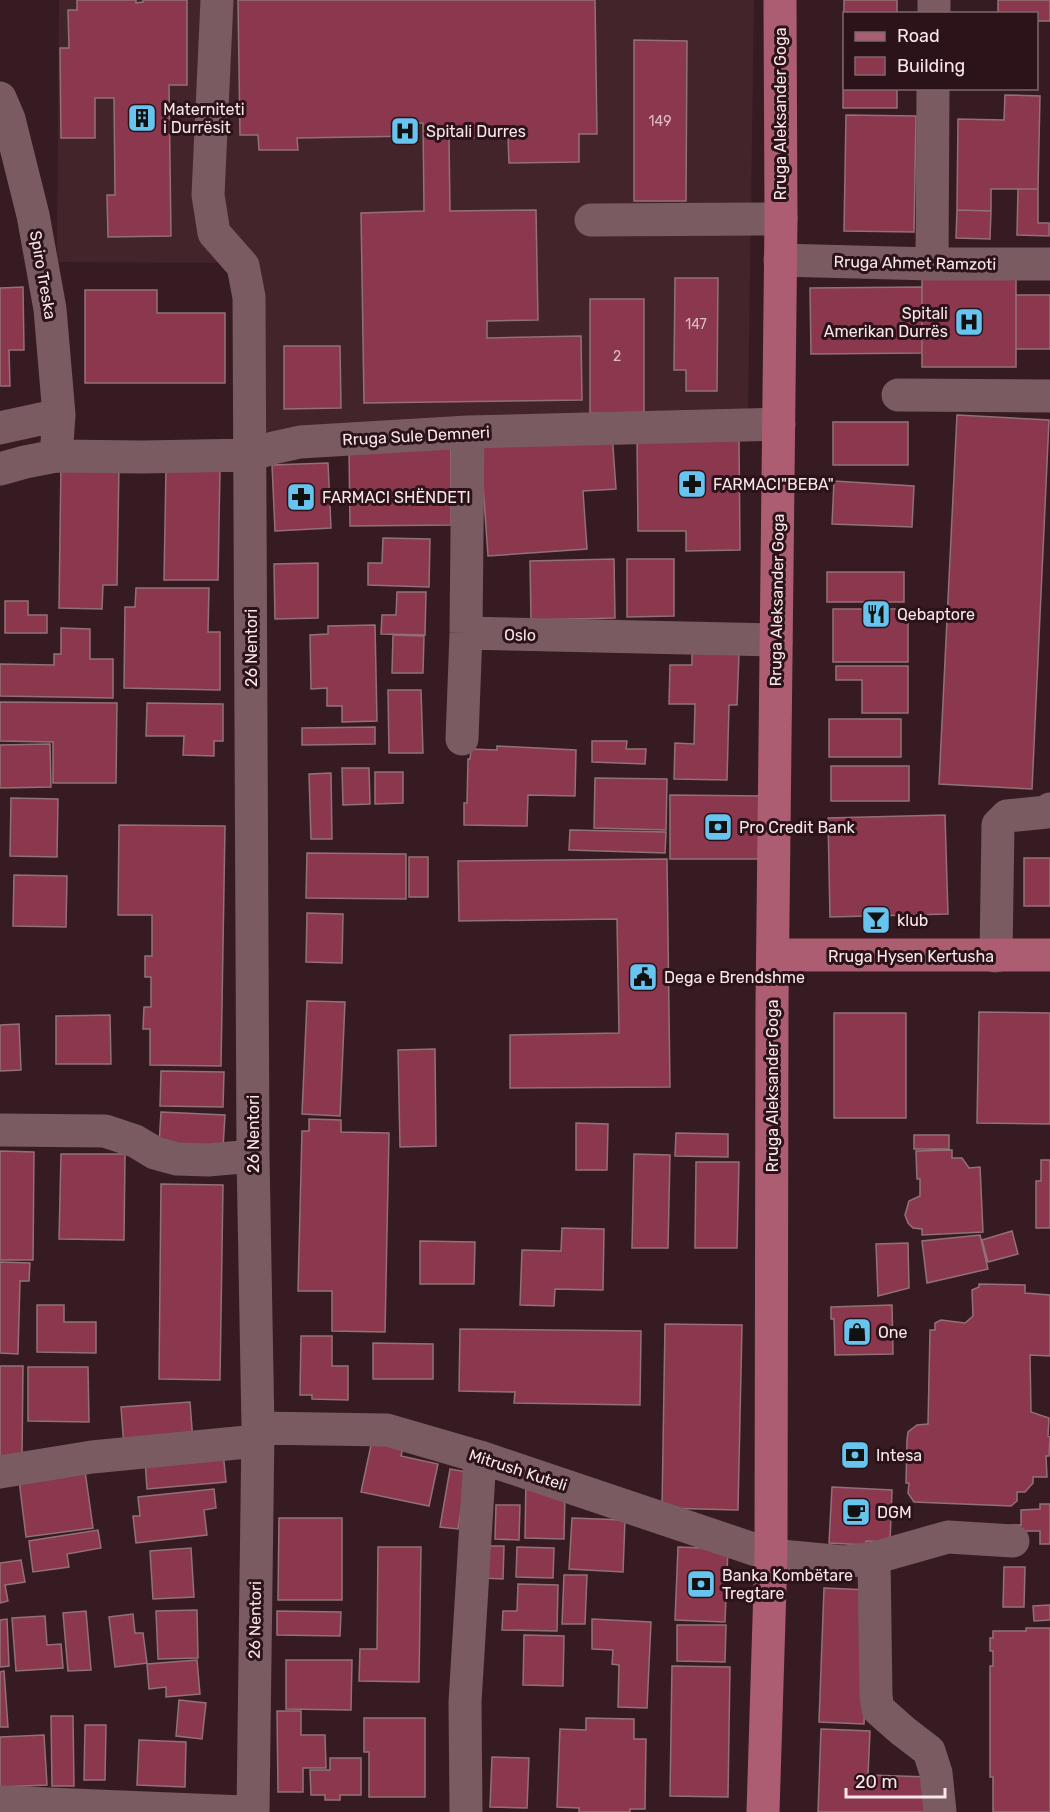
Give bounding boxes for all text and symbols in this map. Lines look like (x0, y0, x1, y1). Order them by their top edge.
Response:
legend (843, 12, 1038, 90)
text: Road (897, 25, 940, 47)
street label: Rruga Aleksander Goga (771, 27, 790, 201)
text: Building (897, 55, 965, 77)
place label: Materniteti i Durrësit (163, 100, 245, 137)
building icon: Materniteti i Durrësit (126, 102, 158, 134)
house number: 149 (649, 113, 671, 130)
hospital icon: Spitali Durres (389, 115, 421, 147)
place label: Spitali Durres (426, 122, 526, 141)
street label: Spiro Treska (26, 229, 60, 321)
street label: Rruga Ahmet Ramzoti (834, 252, 996, 274)
place label: Spitali Amerikan Durrës (824, 304, 948, 341)
hospital icon: Spitali Amerikan Durrës (953, 306, 985, 338)
house number: 147 (685, 316, 707, 333)
house number: 2 (613, 348, 621, 365)
street label: Rruga Sule Demneri (342, 423, 490, 449)
pharmacy icon: FARMACI"BEBA" (676, 468, 708, 500)
place label: FARMACI"BEBA" (713, 475, 834, 494)
pharmacy icon: FARMACI SHËNDETI (285, 481, 317, 513)
place label: FARMACI SHËNDETI (322, 488, 471, 507)
street label: Rruga Aleksander Goga (766, 513, 788, 687)
restaurant icon: Qebaptore (860, 598, 892, 630)
place label: Qebaptore (897, 605, 975, 624)
street label: 26 Nentori (242, 609, 261, 687)
street label: Oslo (504, 625, 536, 645)
bank icon: Pro Credit Bank (702, 811, 734, 843)
place label: Pro Credit Bank (739, 818, 856, 837)
bar icon: klub (860, 904, 892, 936)
place label: klub (897, 911, 928, 930)
street label: Rruga Hysen Kertusha (828, 947, 994, 966)
public building icon: Dega e Brendshme (627, 961, 659, 993)
place label: Dega e Brendshme (664, 968, 805, 987)
street label: Rruga Aleksander Goga (763, 999, 782, 1173)
street label: 26 Nentori (244, 1095, 263, 1173)
shop icon: One (841, 1316, 873, 1348)
place label: One (878, 1323, 908, 1342)
bank icon: Intesa (839, 1439, 871, 1471)
street label: Mitrush Kuteli (466, 1445, 570, 1495)
place label: Intesa (876, 1446, 922, 1465)
cafe icon: DGM (840, 1496, 872, 1528)
place label: DGM (877, 1503, 912, 1522)
place label: Banka Kombëtare Tregtare (722, 1566, 853, 1603)
bank icon: Banka Kombëtare Tregtare (685, 1568, 717, 1600)
street label: 26 Nentori (245, 1581, 265, 1659)
scale bar (846, 1761, 945, 1799)
text: 20 m (855, 1771, 897, 1793)

